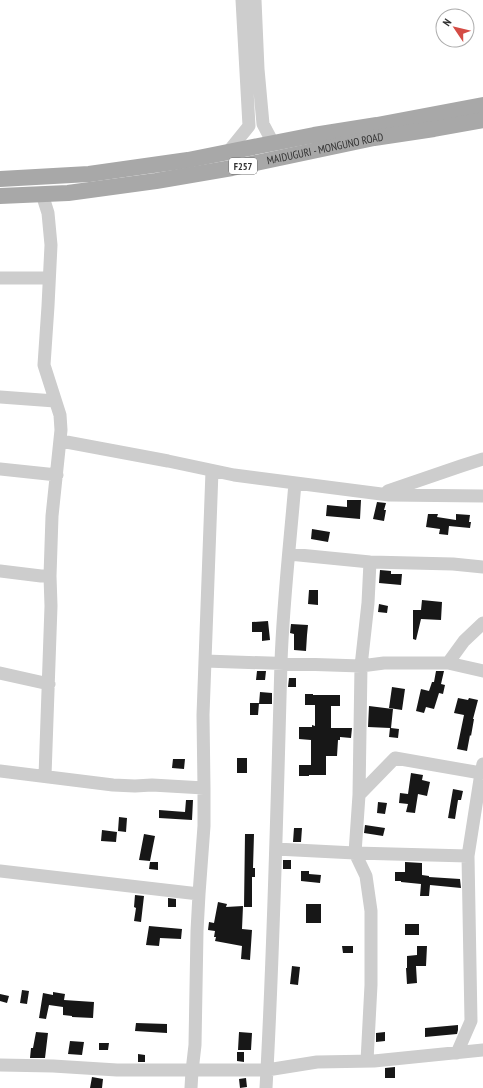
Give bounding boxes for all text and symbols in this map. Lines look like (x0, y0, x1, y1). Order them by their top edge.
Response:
north arrow (435, 8, 475, 48)
text: N (439, 16, 454, 29)
street label: MAIDUGURI - MONGUNO ROAD (265, 130, 384, 167)
road number: F257 (229, 158, 257, 174)

